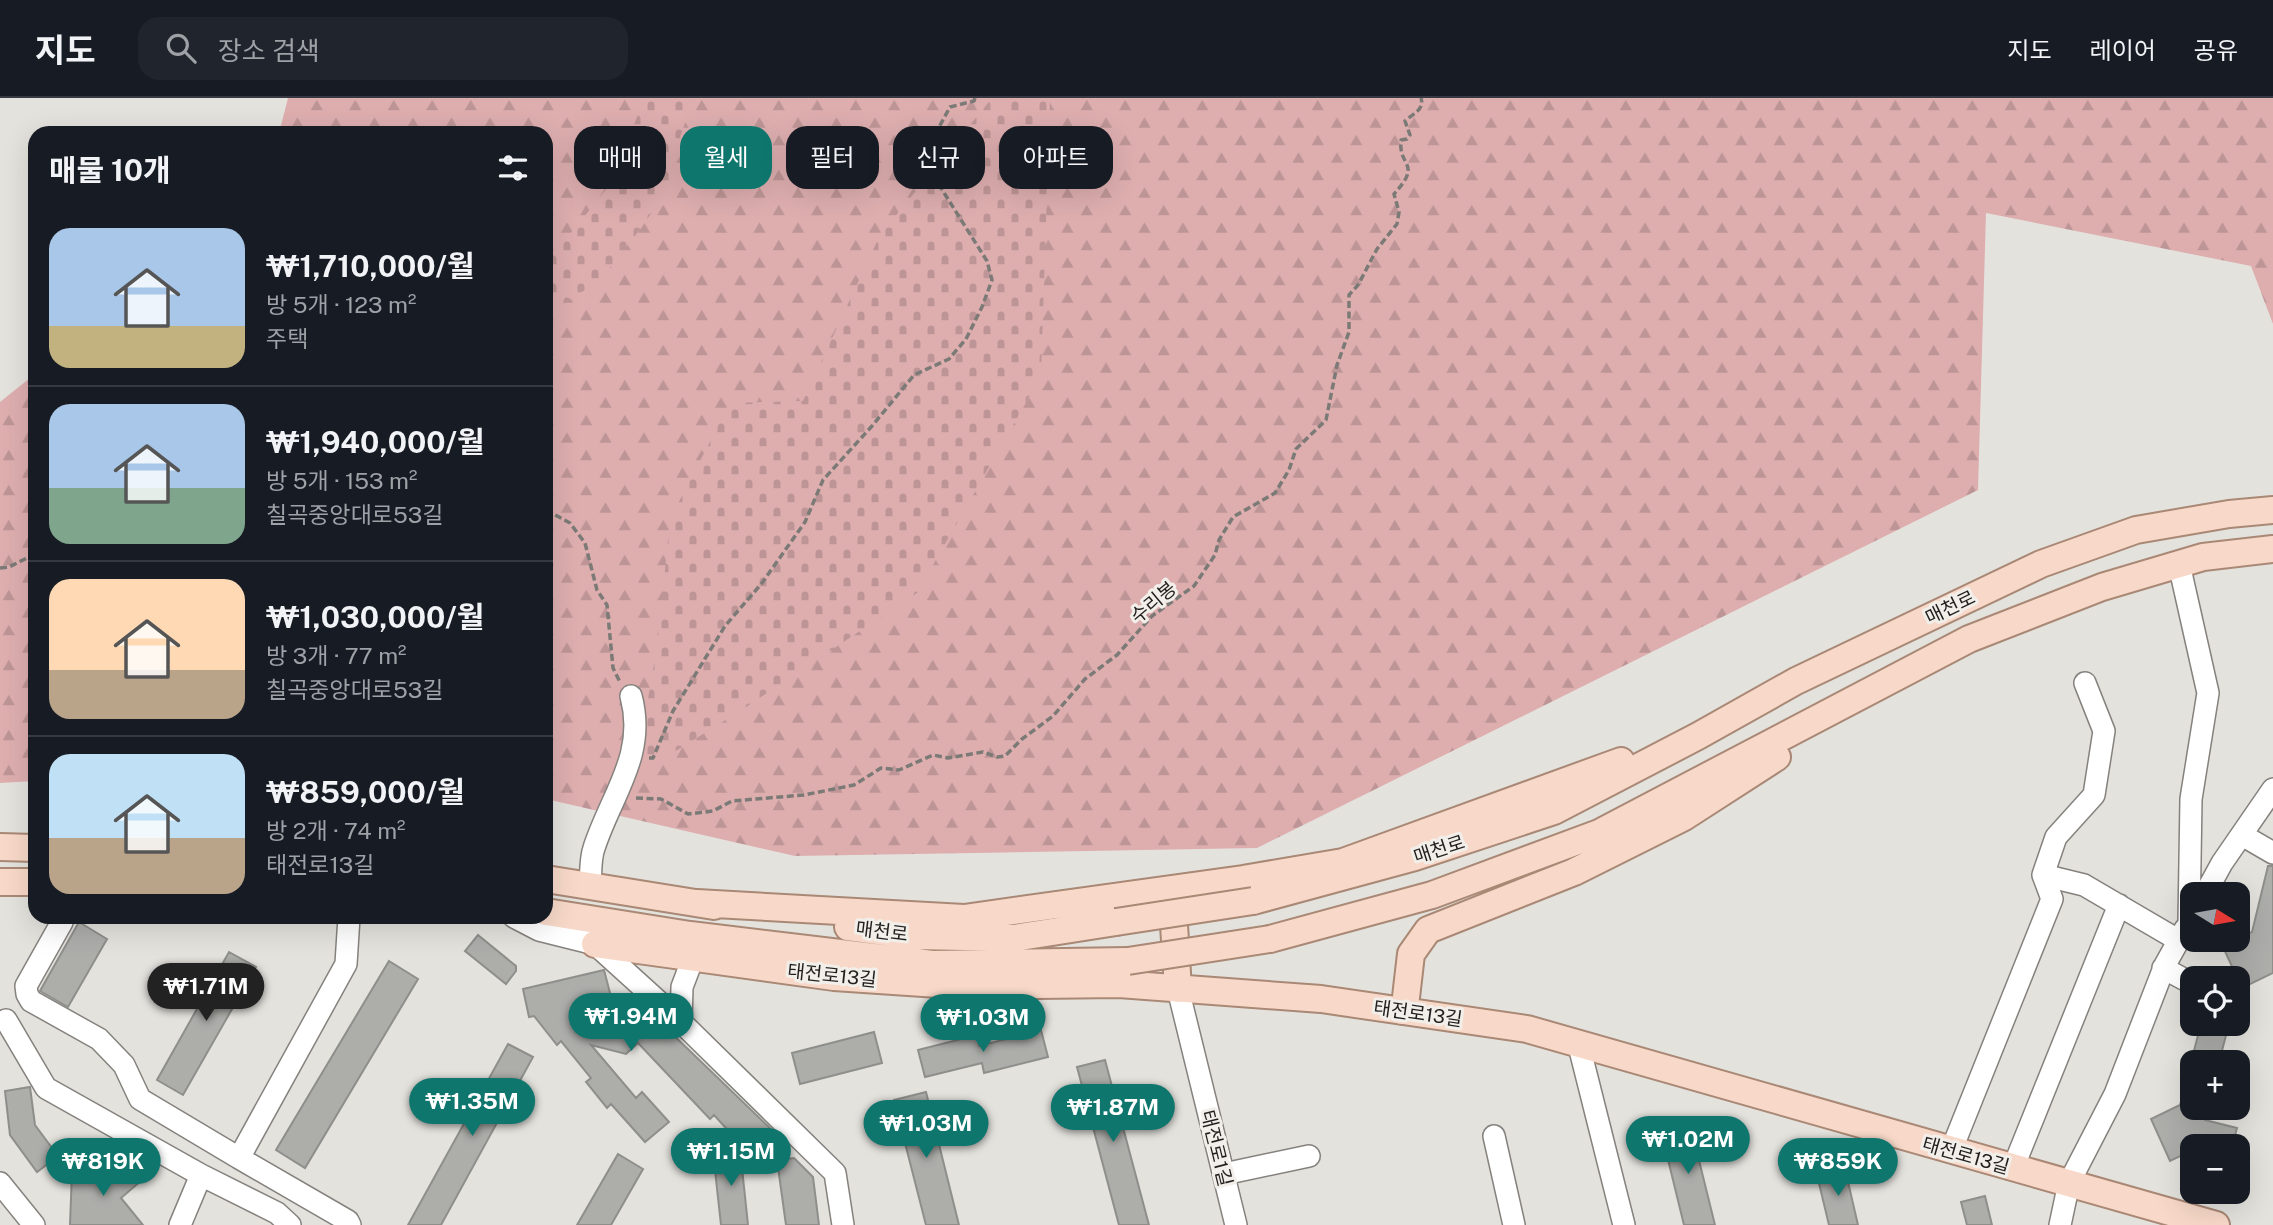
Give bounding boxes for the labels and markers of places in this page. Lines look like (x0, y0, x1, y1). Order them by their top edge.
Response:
pin: ₩1.71M (149, 964, 263, 1023)
pin: ₩1.94M (574, 993, 688, 1053)
pin: ₩1.03M (926, 995, 1040, 1054)
pin: ₩1.35M (415, 1079, 529, 1138)
pin: ₩1.87M (1056, 1084, 1170, 1144)
pin: ₩1.03M (869, 1100, 983, 1160)
pin: ₩1.02M (1631, 1116, 1745, 1176)
pin: ₩1.15M (674, 1128, 788, 1188)
pin: ₩819K (54, 1138, 152, 1198)
pin: ₩859K (1789, 1138, 1887, 1198)

